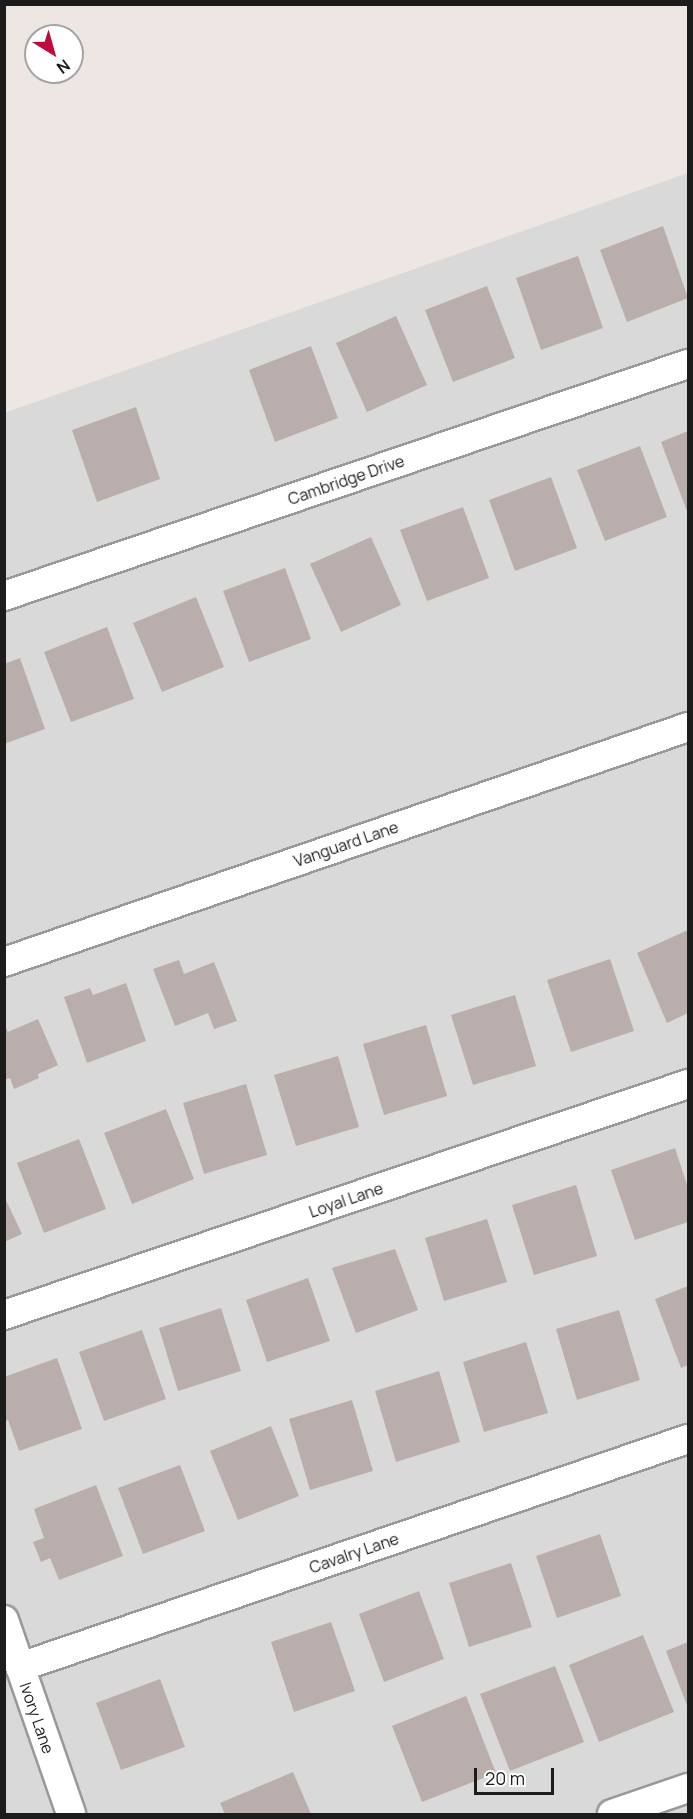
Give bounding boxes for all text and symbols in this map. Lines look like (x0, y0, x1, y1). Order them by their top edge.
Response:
north arrow (24, 24, 84, 84)
text: N (52, 55, 75, 79)
street label: Cambridge Drive (285, 451, 407, 509)
street label: Vanguard Lane (291, 817, 401, 871)
street label: Loyal Lane (306, 1178, 386, 1222)
street label: Cavalry Lane (307, 1529, 401, 1577)
street label: Ivory Lane (16, 1680, 58, 1756)
scale bar (477, 1756, 556, 1794)
text: 20 m (485, 1766, 525, 1790)

